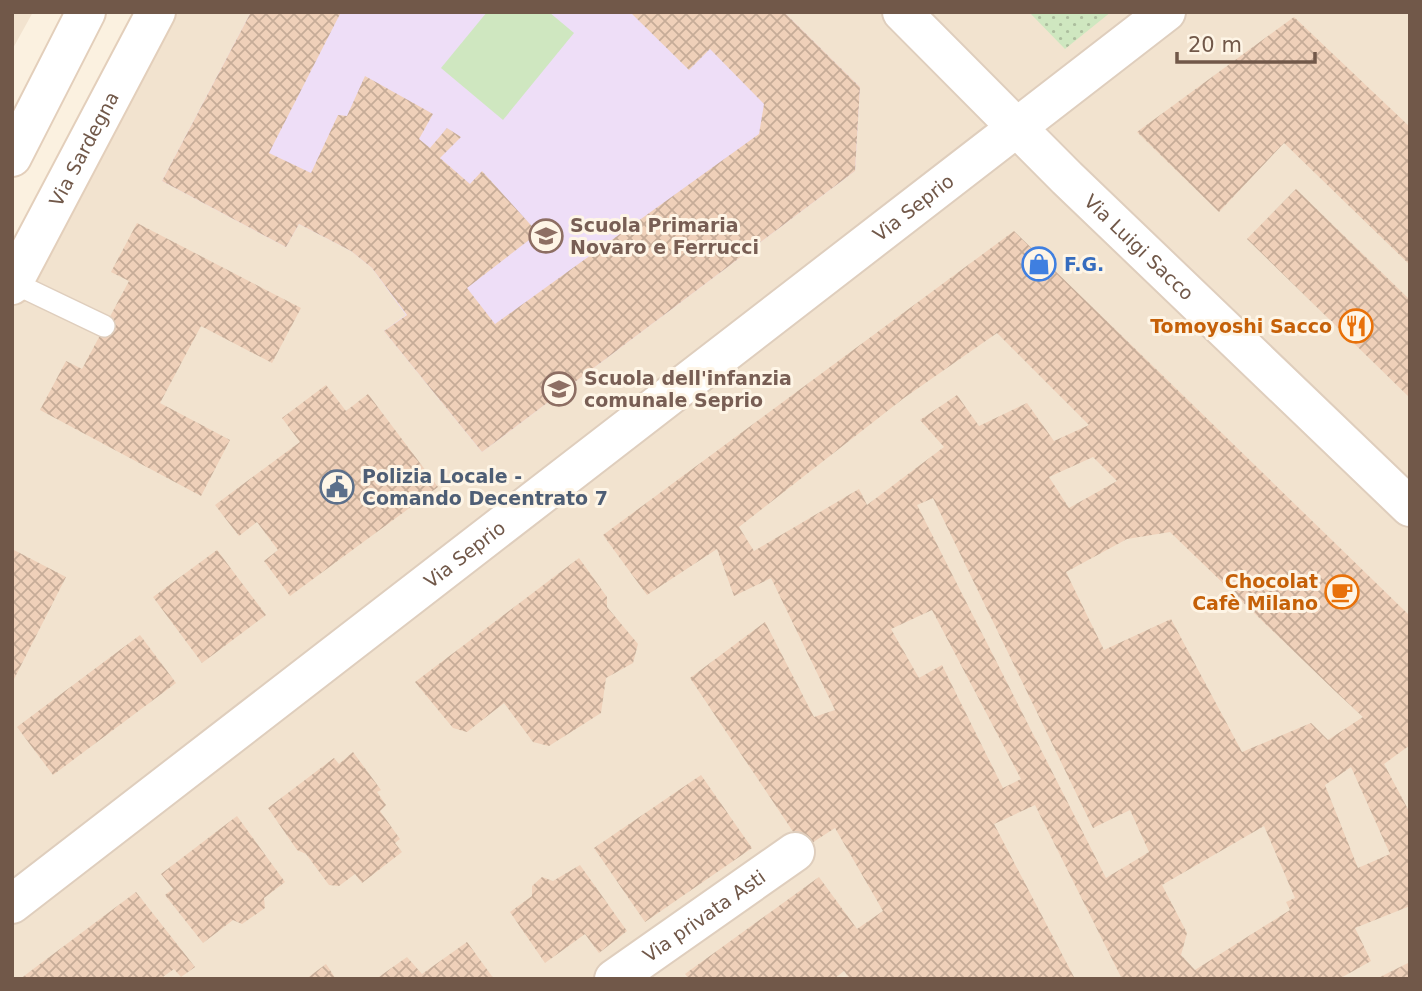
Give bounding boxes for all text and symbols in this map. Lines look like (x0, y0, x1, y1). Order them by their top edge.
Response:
scale bar (1177, 21, 1315, 65)
text: 20 m (1188, 33, 1242, 57)
street label: Via Sardegna (45, 88, 123, 210)
street label: Via Seprio (868, 169, 958, 246)
street label: Via Luigi Sacco (1080, 190, 1198, 305)
place label: Scuola Primaria Novaro e Ferrucci (570, 214, 759, 258)
school or university icon: Scuola Primaria Novaro e Ferrucci (527, 217, 565, 255)
shop icon: F.G. (1020, 245, 1058, 283)
place label: F.G. (1064, 253, 1104, 275)
restaurant icon: Tomoyoshi Sacco (1337, 307, 1375, 345)
place label: Tomoyoshi Sacco (1150, 315, 1332, 337)
place label: Scuola dell'infanzia comunale Seprio (584, 367, 792, 411)
school or university icon: Scuola dell'infanzia comunale Seprio (540, 370, 578, 408)
place label: Polizia Locale - Comando Decentrato 7 (362, 465, 608, 509)
public building icon: Polizia Locale - Comando Decentrato 7 (318, 468, 356, 506)
street label: Via Seprio (420, 516, 509, 592)
place label: Chocolat Cafè Milano (1192, 570, 1318, 614)
cafe icon: Chocolat Cafè Milano (1323, 573, 1361, 611)
street label: Via privata Asti (639, 865, 769, 966)

